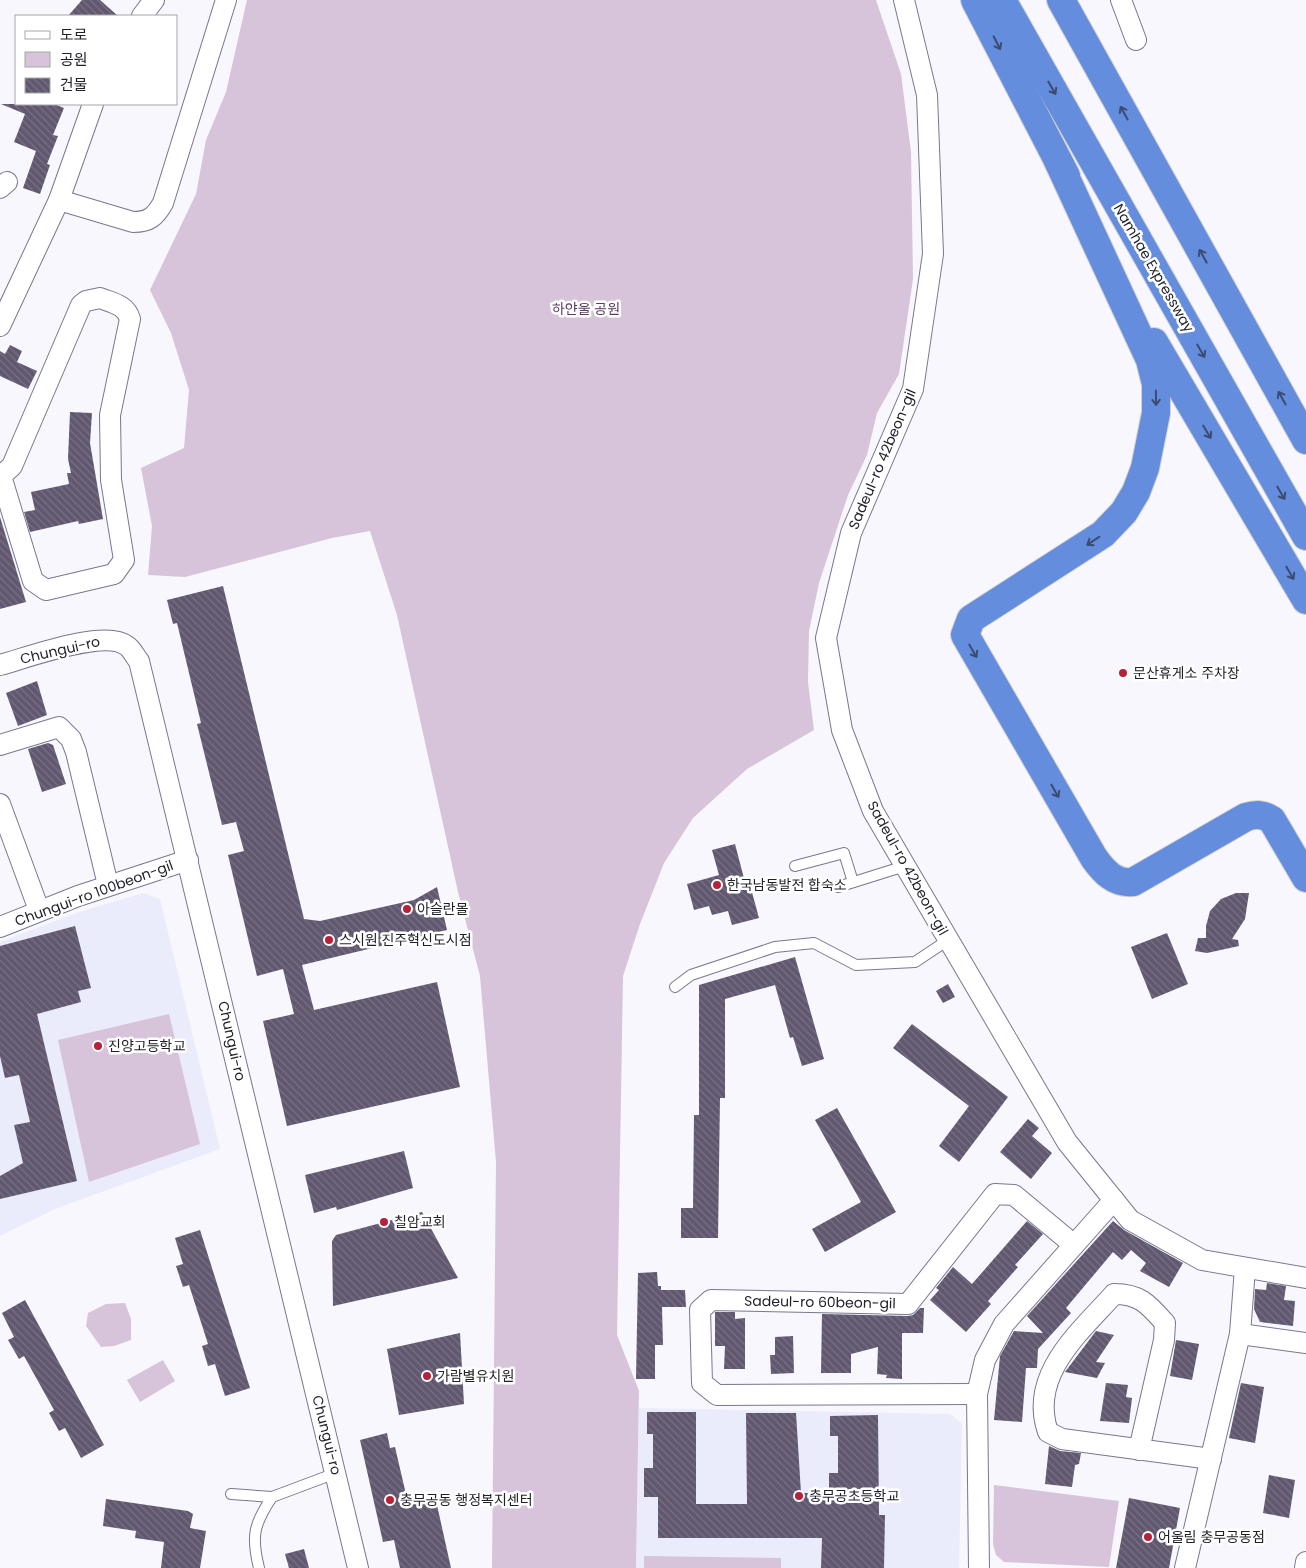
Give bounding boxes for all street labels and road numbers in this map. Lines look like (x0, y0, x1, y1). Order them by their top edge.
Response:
street label: Namhae Expressway (1109, 200, 1199, 336)
street label: Sadeul-ro 42beon-gil (843, 386, 921, 532)
street label: Chungui-ro (18, 631, 102, 669)
street label: Sadeul-ro 42beon-gil (863, 797, 953, 939)
street label: Chungui-ro 100beon-gil (12, 855, 176, 931)
street label: Chungui-ro (213, 999, 251, 1083)
street label: Sadeul-ro 60beon-gil (744, 1291, 896, 1313)
street label: Chungui-ro (307, 1393, 347, 1477)

